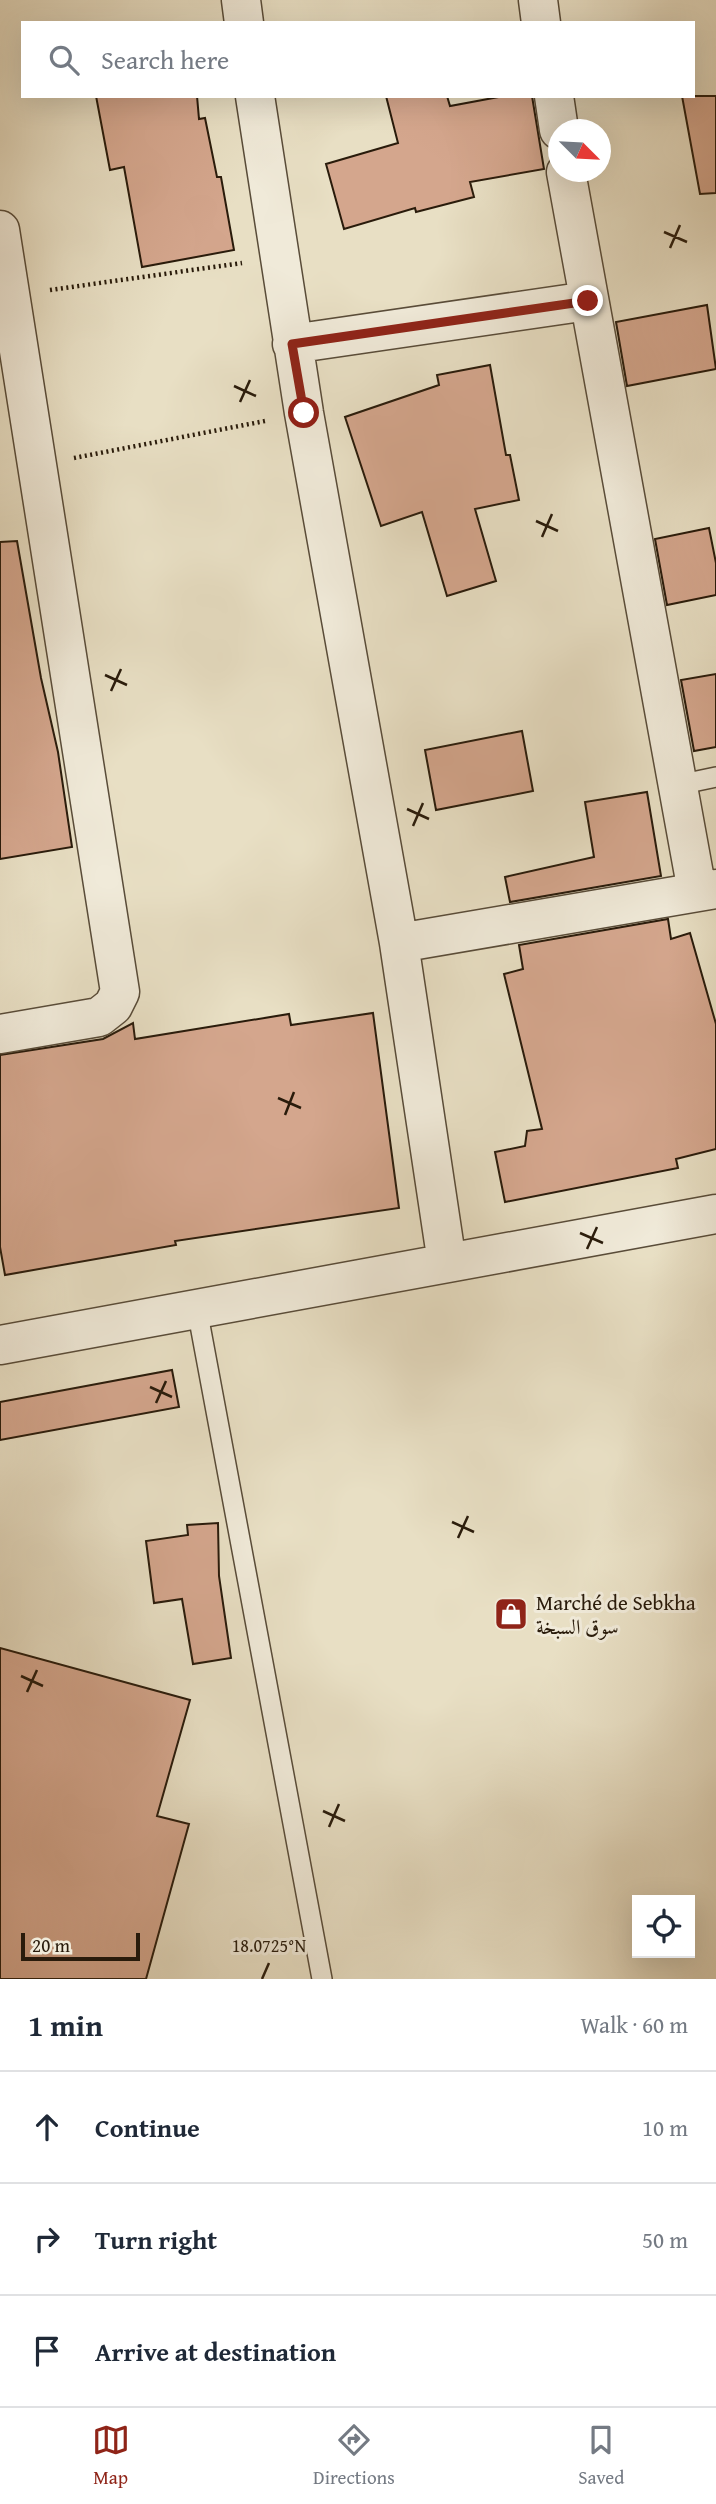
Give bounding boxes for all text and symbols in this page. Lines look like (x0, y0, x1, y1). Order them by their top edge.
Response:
search box (21, 21, 695, 98)
text: Search here (101, 40, 229, 79)
icon: search (45, 41, 83, 79)
north arrow (548, 119, 611, 182)
route end (572, 285, 603, 316)
route start (288, 397, 319, 428)
place label: Marché de Sebkha سوق السبخة (536, 1587, 696, 1642)
shop icon: Marché de Sebkha سوق السبخة (492, 1595, 530, 1633)
map controls (632, 1895, 695, 1958)
button: locate (632, 1895, 695, 1958)
scale bar (21, 1930, 140, 1962)
text: 20 m (32, 1931, 70, 1959)
text: 18.0725°N (232, 1932, 307, 1959)
text: 1 min (28, 2003, 103, 2047)
text: Walk · 60 m (580, 2008, 688, 2041)
icon: ahead (28, 2108, 66, 2146)
text: Continue (95, 2108, 200, 2147)
text: 10 m (642, 2111, 688, 2144)
icon: right (28, 2220, 66, 2258)
text: Turn right (95, 2220, 217, 2259)
text: 50 m (642, 2223, 688, 2256)
icon: arrive (28, 2332, 66, 2370)
text: Arrive at destination (95, 2332, 336, 2371)
tab: Map (92, 2421, 130, 2491)
tab: Directions (313, 2421, 395, 2491)
tab: Saved (578, 2421, 624, 2491)

